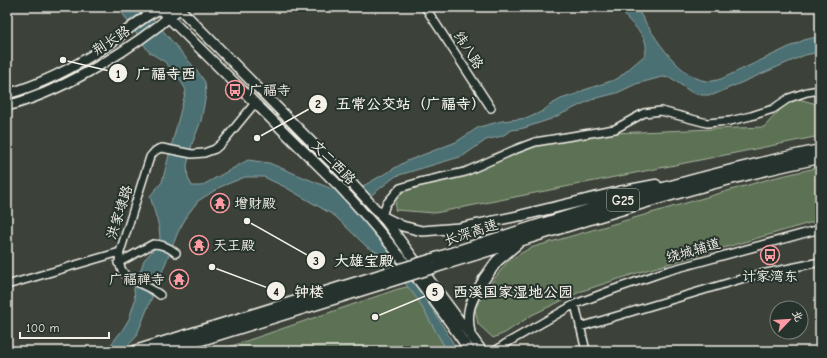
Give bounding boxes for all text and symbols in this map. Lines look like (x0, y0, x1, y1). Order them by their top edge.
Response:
street label: 荆长路 (89, 22, 134, 59)
street label: 纬八路 (450, 28, 487, 73)
callout: 广福寺西 (108, 60, 204, 87)
text: 广福寺西 (136, 65, 196, 83)
text: 1 (116, 67, 121, 81)
bus stop icon: 广福寺 (224, 79, 246, 101)
place label: 广福寺 (249, 82, 291, 99)
callout: 五常公交站（广福寺） (308, 91, 494, 118)
text: 五常公交站（广福寺） (336, 95, 486, 113)
text: 2 (315, 97, 321, 111)
street label: 文二西路 (308, 137, 359, 188)
street label: 洪家埭路 (103, 183, 136, 241)
road number: G25 (607, 189, 639, 211)
temple icon: 增财殿 (209, 192, 231, 214)
place label: 增财殿 (234, 195, 276, 212)
street label: 长深高速 (442, 216, 500, 249)
temple icon: 天王殿 (188, 234, 210, 256)
street label: 绕城辅道 (664, 235, 722, 266)
place label: 天王殿 (213, 237, 255, 254)
bus stop icon: 计家湾东 (759, 244, 781, 266)
callout: 大雄宝殿 (306, 247, 402, 274)
text: 大雄宝殿 (334, 252, 394, 270)
text: 3 (313, 254, 319, 268)
temple icon: 广福禅寺 (168, 268, 190, 290)
place label: 计家湾东 (742, 268, 798, 285)
place label: 广福禅寺 (109, 271, 165, 288)
callout: 钟楼 (266, 278, 332, 305)
callout: 西溪国家湿地公园 (425, 278, 581, 305)
text: 钟楼 (294, 283, 324, 301)
text: 西溪国家湿地公园 (453, 283, 573, 301)
text: 4 (273, 285, 279, 299)
text: 5 (432, 285, 438, 299)
north arrow (769, 300, 809, 340)
text: 北 (789, 308, 806, 324)
scale bar (20, 314, 109, 340)
text: 100 m (26, 321, 59, 335)

